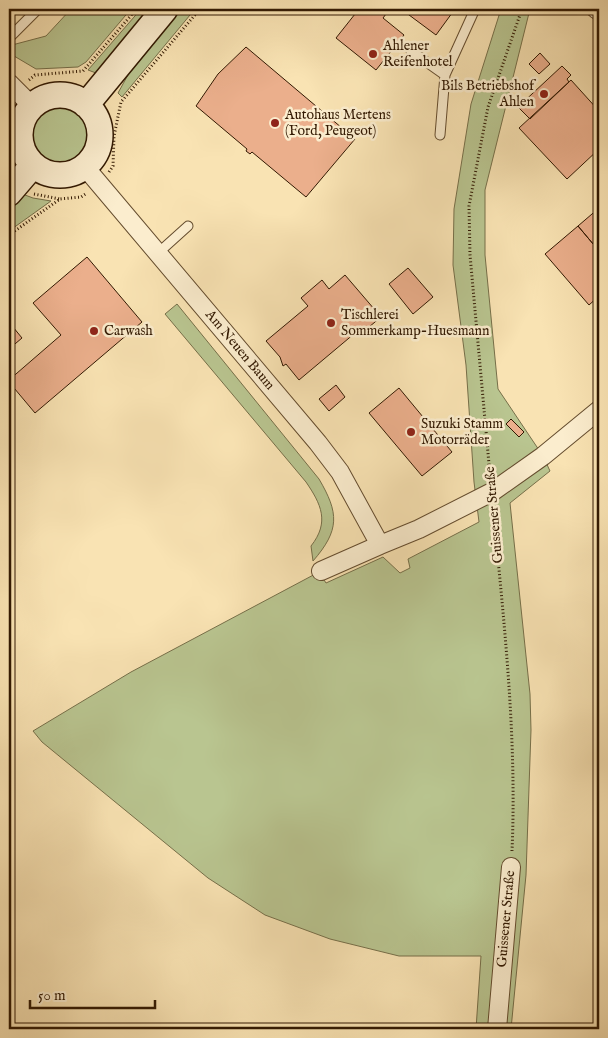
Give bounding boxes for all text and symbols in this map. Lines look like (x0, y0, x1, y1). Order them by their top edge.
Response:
place label: Ahlener Reifenhotel (382, 37, 453, 71)
marker: Ahlener Reifenhotel (367, 48, 379, 60)
place label: Bils Betriebshof Ahlen (441, 77, 537, 111)
marker: Bils Betriebshof Ahlen (538, 88, 550, 100)
place label: Autohaus Mertens (Ford, Peugeot) (284, 106, 391, 140)
marker: Autohaus Mertens (Ford, Peugeot) (269, 117, 281, 129)
street label: Am Neuen Baum (201, 305, 279, 394)
place label: Tischlerei Sommerkamp-Huesmann (341, 306, 490, 340)
marker: Tischlerei Sommerkamp-Huesmann (325, 317, 337, 329)
place label: Carwash (104, 322, 153, 340)
marker: Carwash (88, 325, 100, 337)
place label: Suzuki Stamm Motorräder (421, 415, 503, 449)
marker: Suzuki Stamm Motorräder (405, 426, 417, 438)
street label: Guissener Straße (481, 465, 507, 564)
street label: Guissener Straße (493, 869, 519, 968)
scale bar (30, 978, 155, 1010)
text: 50 m (38, 986, 66, 1005)

